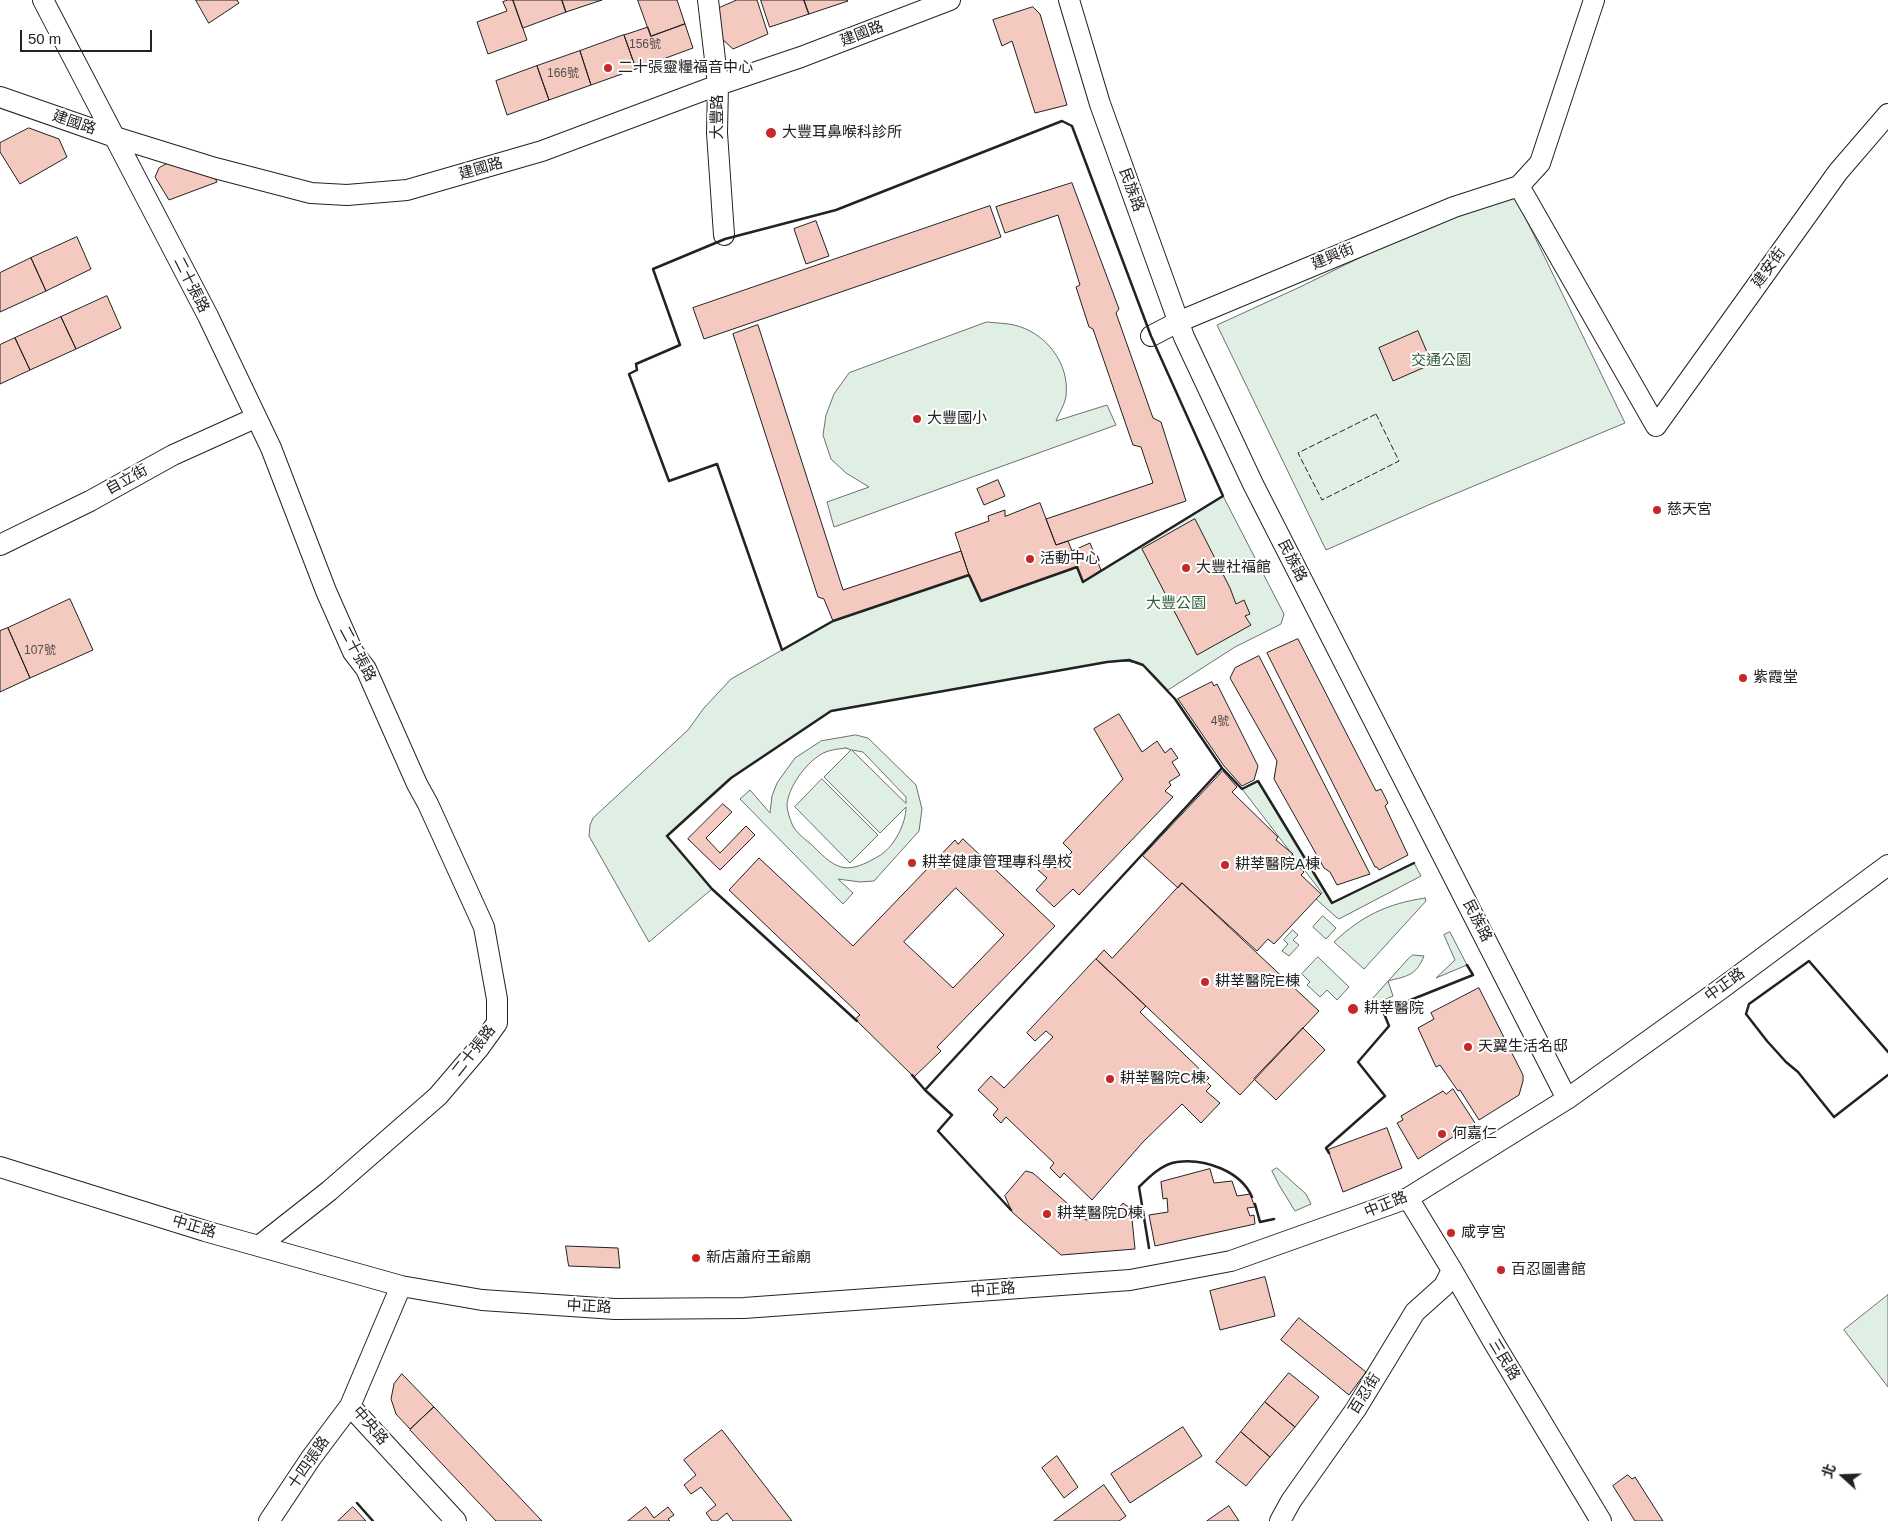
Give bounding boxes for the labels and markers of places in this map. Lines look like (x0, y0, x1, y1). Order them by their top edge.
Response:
place label: 二十張靈糧福音中心 (618, 59, 753, 77)
marker: 二十張靈糧福音中心 (602, 62, 614, 74)
place label: 大豐耳鼻喉科診所 (782, 124, 902, 142)
marker: 大豐耳鼻喉科診所 (764, 126, 778, 140)
place label: 大豐國小 (927, 410, 987, 428)
marker: 大豐國小 (911, 413, 923, 425)
place label: 慈天宮 (1667, 501, 1712, 519)
marker: 慈天宮 (1651, 504, 1663, 516)
place label: 活動中心 (1040, 550, 1100, 568)
marker: 活動中心 (1024, 553, 1036, 565)
place label: 大豐社福館 (1196, 559, 1271, 577)
marker: 大豐社福館 (1180, 562, 1192, 574)
place label: 紫霞堂 (1753, 669, 1798, 687)
marker: 紫霞堂 (1737, 672, 1749, 684)
place label: 耕莘健康管理專科學校 (922, 854, 1072, 872)
place label: 耕莘醫院A棟 (1235, 856, 1320, 874)
marker: 耕莘健康管理專科學校 (906, 857, 918, 869)
marker: 耕莘醫院A棟 (1219, 859, 1231, 871)
place label: 耕莘醫院E棟 (1215, 973, 1300, 991)
marker: 耕莘醫院E棟 (1199, 976, 1211, 988)
place label: 耕莘醫院 (1364, 1000, 1424, 1018)
marker: 耕莘醫院 (1346, 1002, 1360, 1016)
place label: 天翼生活名邸 (1478, 1038, 1568, 1056)
marker: 天翼生活名邸 (1462, 1041, 1474, 1053)
place label: 耕莘醫院C棟 (1120, 1070, 1206, 1088)
marker: 耕莘醫院C棟 (1104, 1073, 1116, 1085)
place label: 何嘉仁 (1452, 1125, 1497, 1143)
marker: 何嘉仁 (1436, 1128, 1448, 1140)
place label: 耕莘醫院D棟 (1057, 1205, 1143, 1223)
marker: 耕莘醫院D棟 (1041, 1208, 1053, 1220)
place label: 咸亨宮 (1461, 1224, 1506, 1242)
marker: 咸亨宮 (1445, 1227, 1457, 1239)
place label: 新店蕭府王爺廟 (706, 1249, 811, 1267)
marker: 新店蕭府王爺廟 (690, 1252, 702, 1264)
place label: 百忍圖書館 (1511, 1261, 1586, 1279)
marker: 百忍圖書館 (1495, 1264, 1507, 1276)

